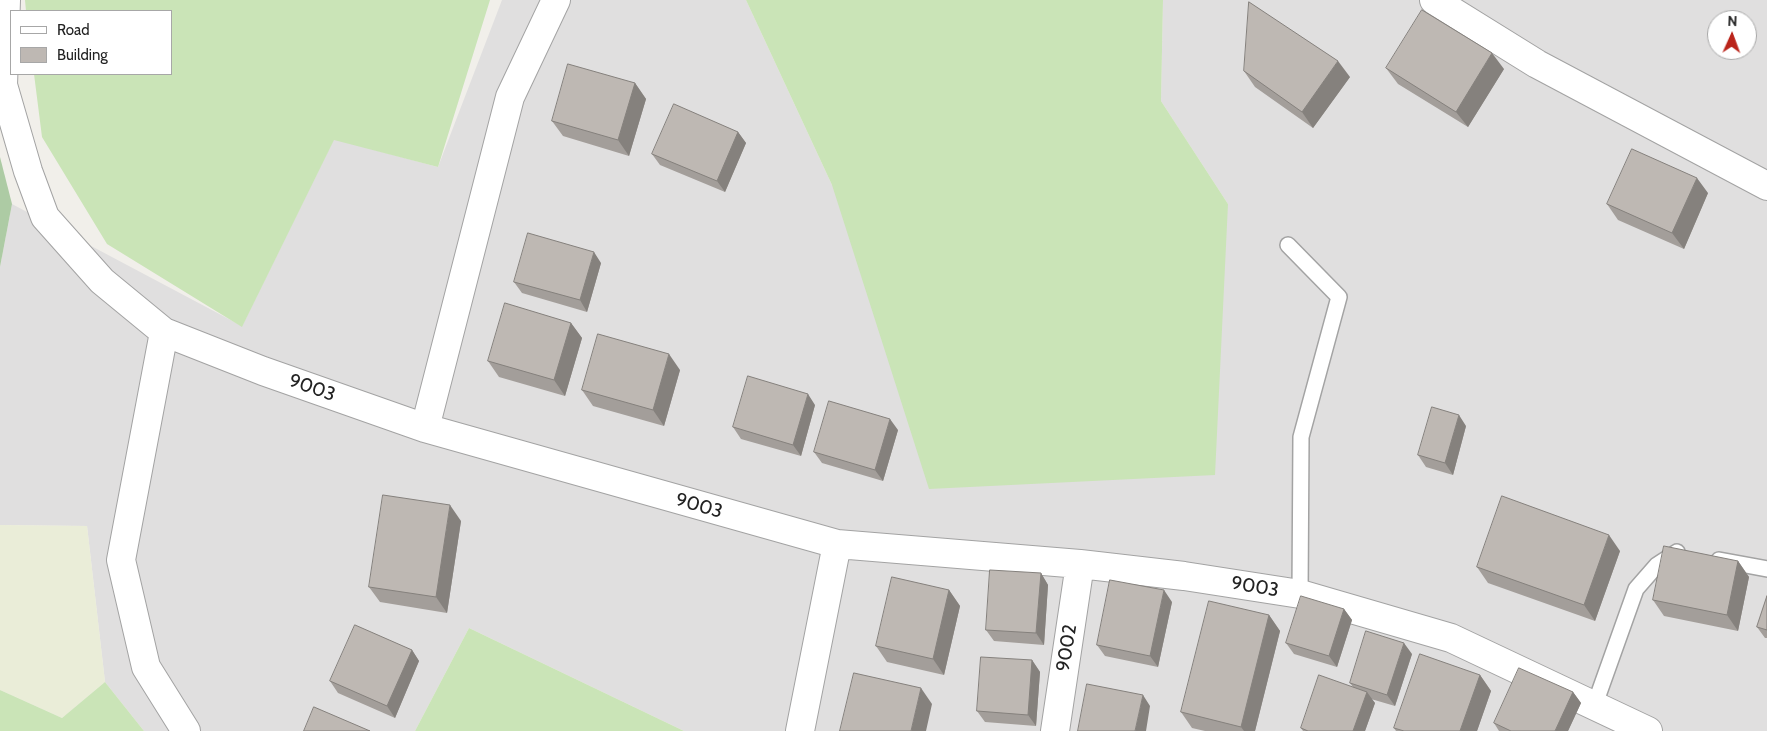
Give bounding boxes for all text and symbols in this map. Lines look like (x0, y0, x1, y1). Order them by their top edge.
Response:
legend (10, 10, 172, 75)
north arrow (1707, 10, 1757, 60)
text: N (1727, 12, 1738, 30)
text: Road (57, 21, 90, 39)
text: Building (57, 46, 108, 64)
street label: 9003 (286, 369, 338, 407)
street label: 9003 (673, 488, 725, 524)
street label: 9003 (1230, 572, 1280, 602)
street label: 9002 (1052, 623, 1082, 673)

